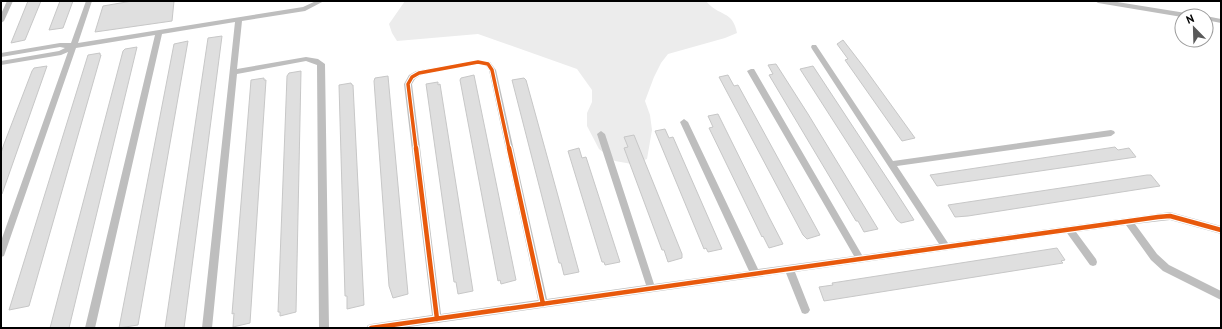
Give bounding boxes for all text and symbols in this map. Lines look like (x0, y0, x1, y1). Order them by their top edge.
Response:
north arrow (1174, 8, 1214, 48)
text: N (1184, 11, 1196, 27)

